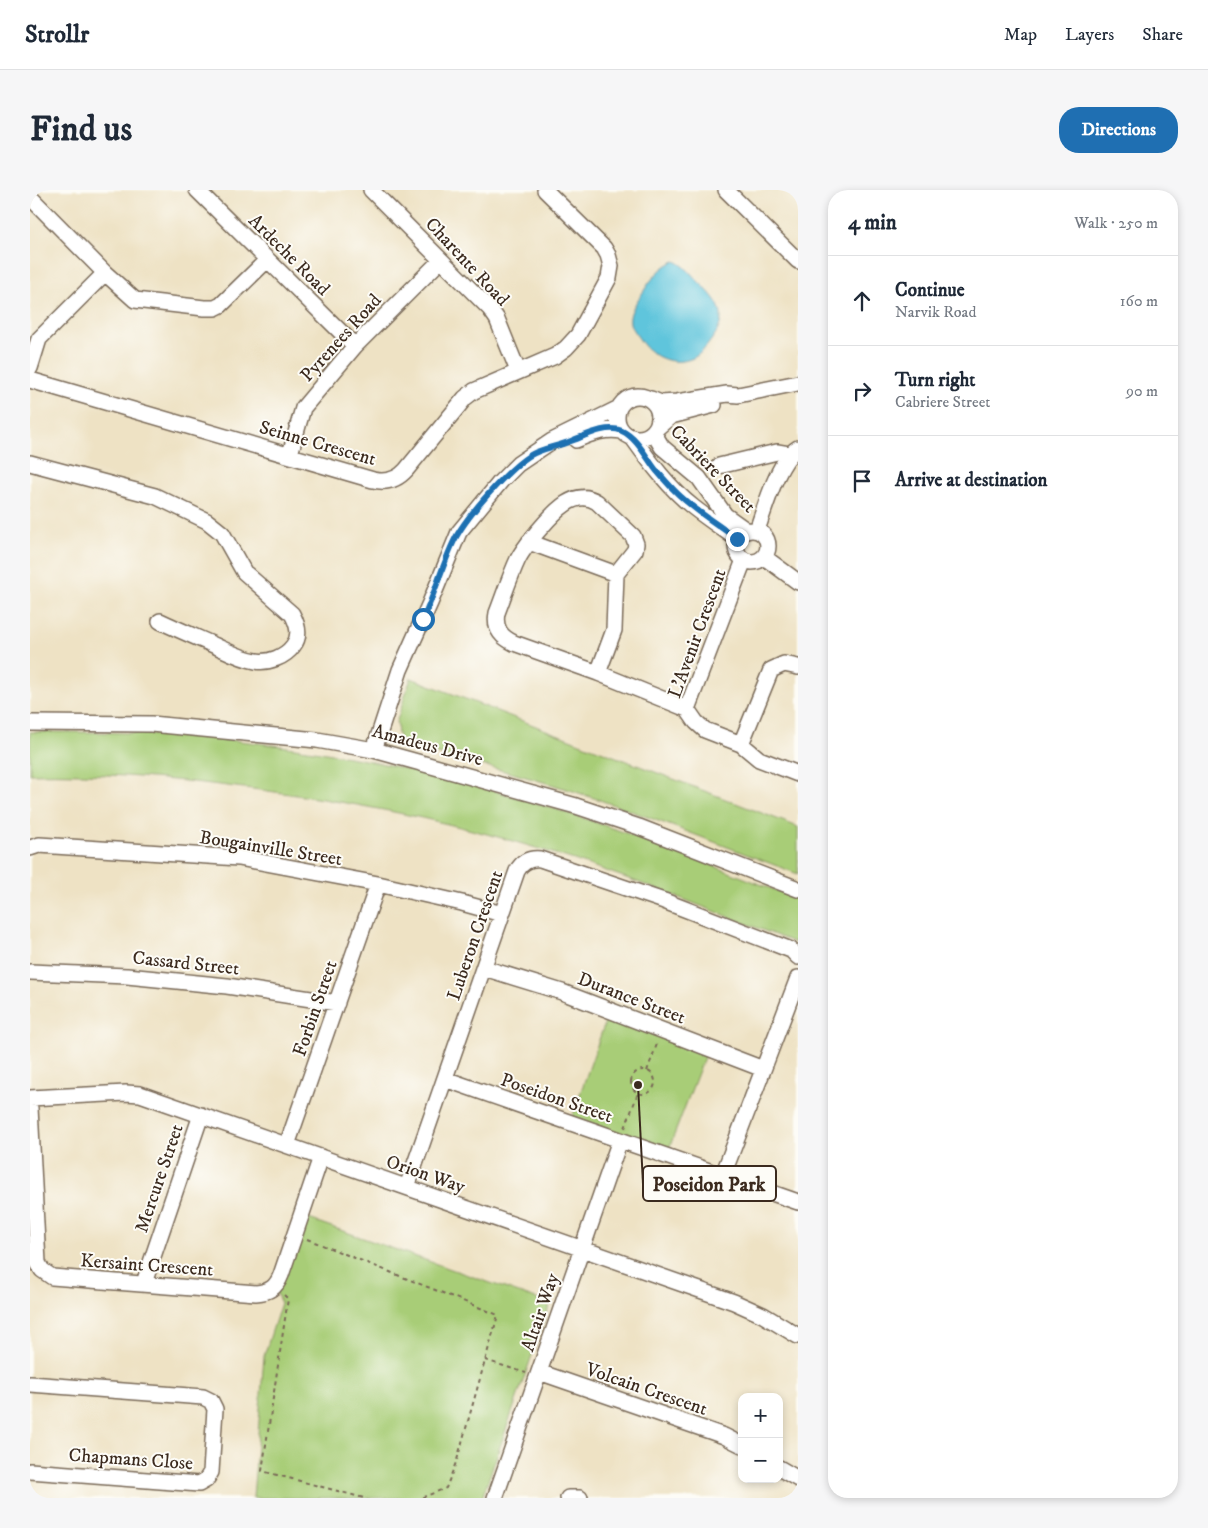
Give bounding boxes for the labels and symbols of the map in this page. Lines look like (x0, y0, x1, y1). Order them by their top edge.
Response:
street label: Ardeche Road (243, 210, 335, 301)
street label: Charente Road (420, 213, 514, 311)
street label: Pyrenees Road (296, 289, 387, 387)
street label: Seinne Crescent (257, 416, 379, 471)
street label: Cabriere Street (665, 420, 761, 518)
route end (726, 528, 749, 551)
street label: L'Avenir Crescent (663, 566, 731, 701)
route start (412, 608, 435, 631)
street label: Amadeus Drive (370, 720, 486, 771)
street label: Bougainville Street (198, 826, 344, 871)
street label: Luberon Crescent (442, 868, 508, 1003)
street label: Cassard Street (131, 946, 240, 981)
street label: Forbin Street (288, 957, 343, 1060)
street label: Durance Street (574, 967, 689, 1029)
street label: Poseidon Street (498, 1069, 615, 1128)
street label: Mercure Street (130, 1121, 189, 1236)
street label: Orion Way (383, 1150, 469, 1199)
callout: Poseidon Park (643, 1166, 776, 1201)
text: Poseidon Park (653, 1173, 767, 1198)
street label: Kersaint Crescent (80, 1249, 214, 1282)
street label: Altair Way (516, 1269, 565, 1355)
street label: Volcain Crescent (582, 1358, 710, 1421)
street label: Chapmans Close (68, 1444, 194, 1475)

